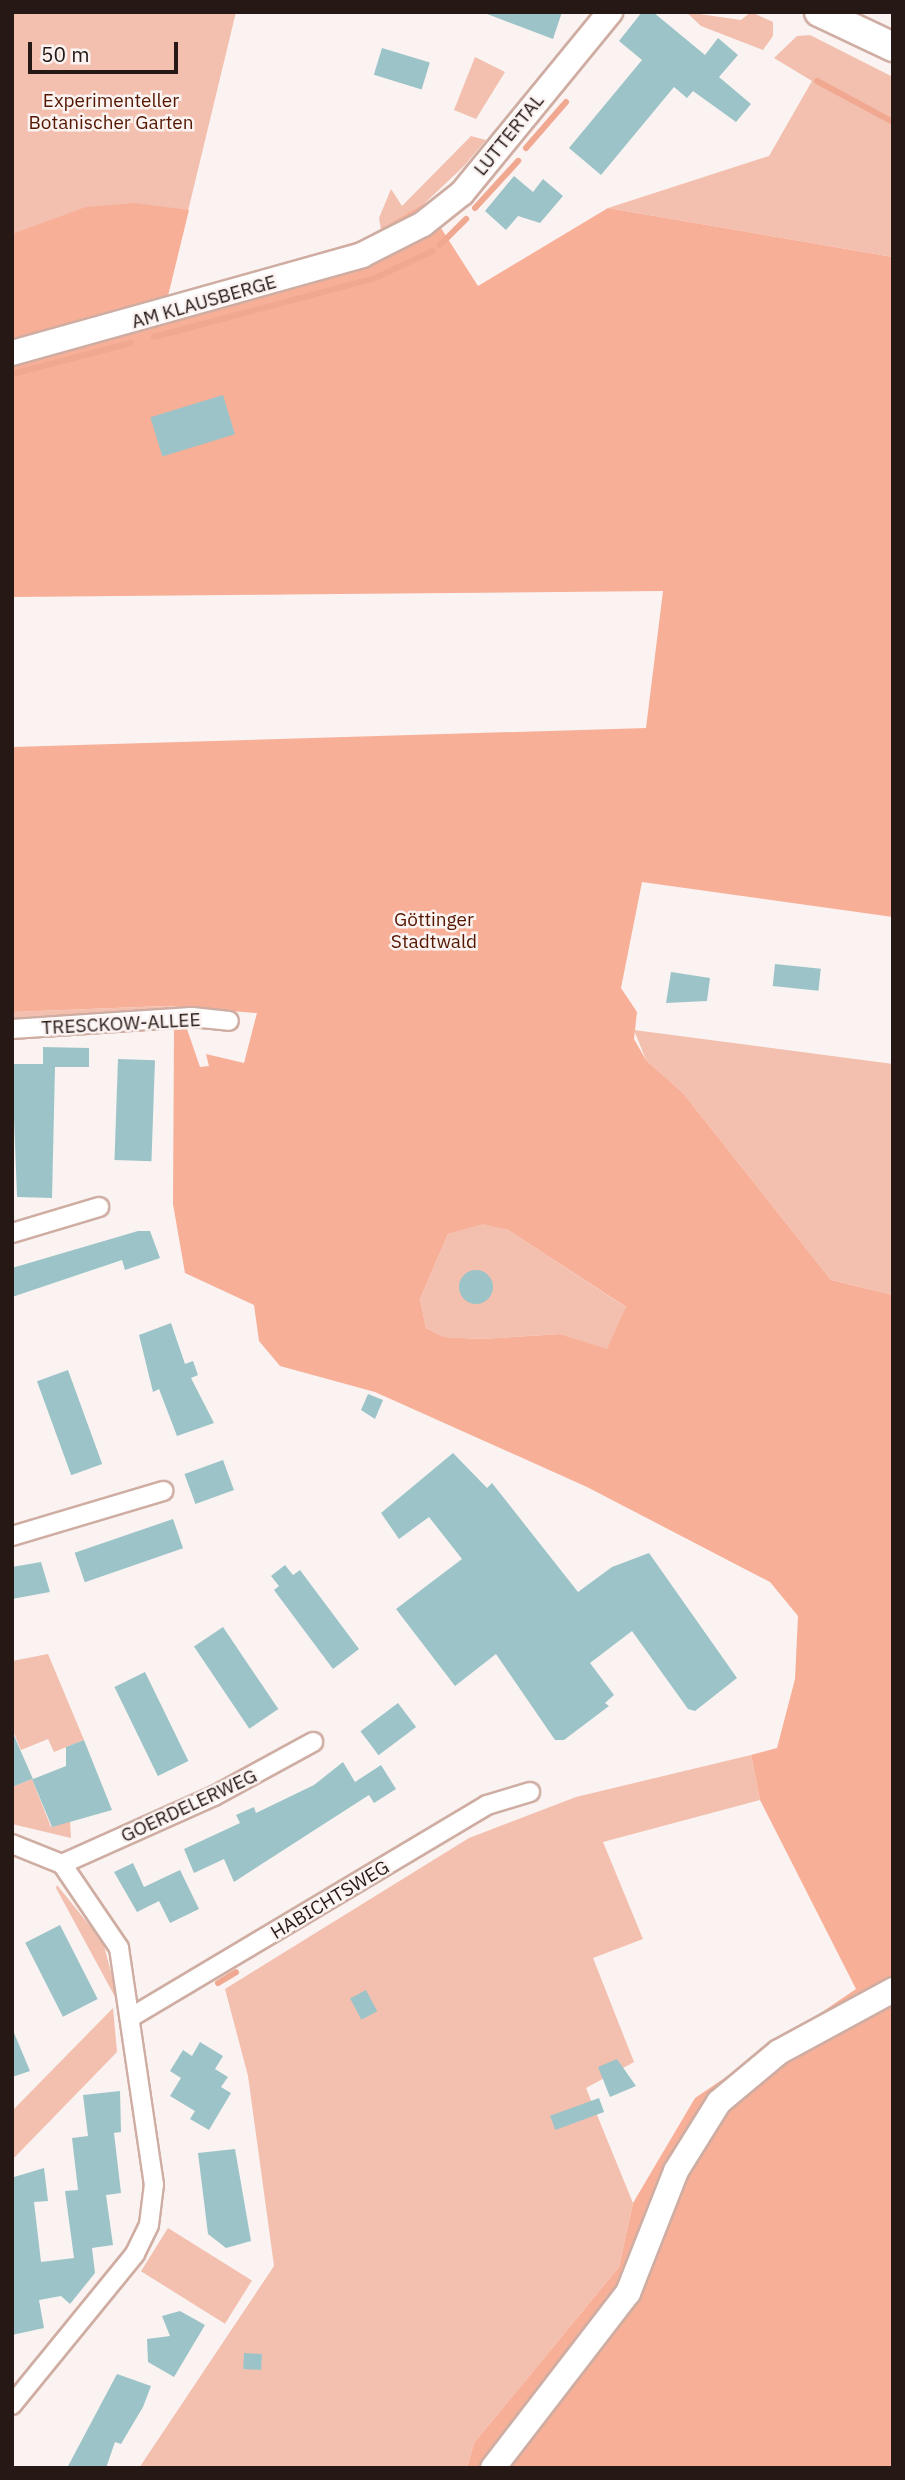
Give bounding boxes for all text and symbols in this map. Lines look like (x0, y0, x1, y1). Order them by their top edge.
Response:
scale bar (32, 28, 182, 72)
text: 50 m (41, 40, 90, 68)
park label: Experimenteller Botanischer Garten (28, 90, 194, 134)
street label: LUTTERTAL (469, 90, 549, 180)
street label: AM KLAUSBERGE (129, 270, 279, 334)
park label: Göttinger Stadtwald (391, 909, 477, 953)
street label: TRESCKOW-ALLEE (41, 1008, 201, 1040)
street label: GOERDELERWEG (117, 1764, 261, 1848)
street label: HABICHTSWEG (267, 1856, 393, 1944)

